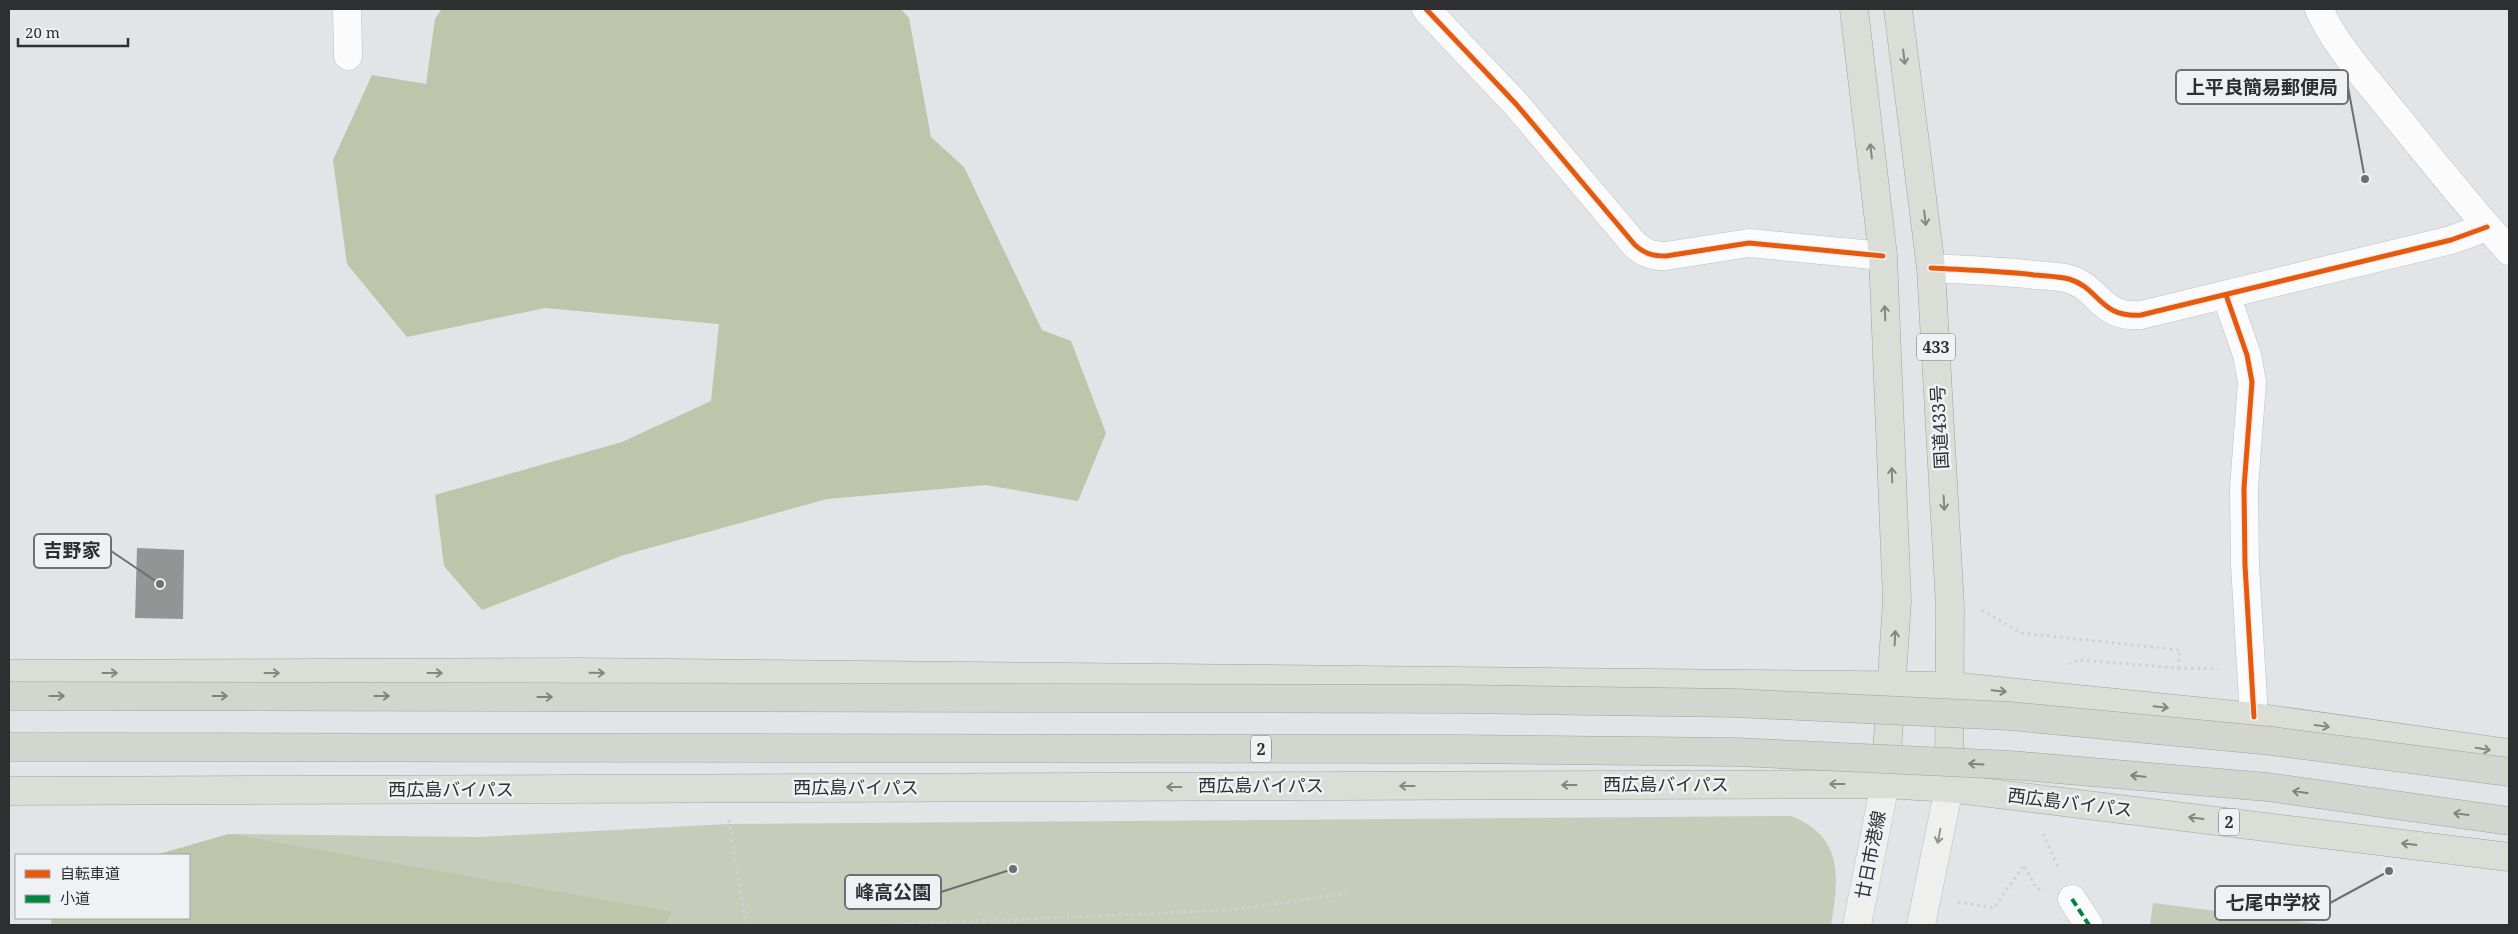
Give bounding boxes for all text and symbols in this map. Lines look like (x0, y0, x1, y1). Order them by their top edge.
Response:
scale bar (18, 15, 128, 47)
text: 20 m (25, 22, 60, 42)
one-way arrow (1899, 49, 1909, 65)
callout: 上平良簡易郵便局 (2176, 70, 2348, 104)
text: 上平良簡易郵便局 (2186, 74, 2338, 100)
one-way arrow (1866, 143, 1876, 159)
one-way arrow (1920, 210, 1930, 226)
one-way arrow (1880, 305, 1890, 322)
road number: 433 (1917, 334, 1955, 361)
street label: 国道433号 (1925, 384, 1953, 470)
one-way arrow (1887, 467, 1896, 483)
one-way arrow (1940, 494, 1949, 510)
callout: 吉野家 (34, 534, 111, 568)
text: 吉野家 (43, 537, 101, 563)
one-way arrow (1891, 630, 1900, 646)
one-way arrow (102, 668, 118, 678)
one-way arrow (264, 668, 280, 678)
one-way arrow (426, 668, 443, 678)
one-way arrow (589, 668, 605, 677)
one-way arrow (1991, 686, 2007, 696)
one-way arrow (49, 691, 65, 701)
one-way arrow (212, 691, 228, 701)
one-way arrow (374, 691, 390, 701)
one-way arrow (536, 692, 553, 702)
one-way arrow (2152, 702, 2168, 712)
one-way arrow (2314, 721, 2330, 731)
road number: 2 (1251, 736, 1271, 762)
one-way arrow (2475, 744, 2491, 754)
one-way arrow (1969, 759, 1985, 768)
street label: 西広島バイパス (1603, 772, 1729, 796)
one-way arrow (2131, 772, 2147, 781)
street label: 西広島バイパス (1198, 773, 1324, 797)
street label: 西広島バイパス (793, 775, 919, 799)
street label: 西広島バイパス (388, 777, 514, 801)
one-way arrow (1829, 779, 1845, 789)
one-way arrow (1561, 780, 1578, 790)
one-way arrow (1399, 781, 1415, 791)
one-way arrow (1166, 782, 1182, 792)
street label: 西広島バイパス (2006, 782, 2134, 822)
one-way arrow (2292, 787, 2308, 797)
street label: 廿日市港線 (1850, 808, 1890, 901)
road number: 2 (2219, 809, 2239, 836)
one-way arrow (2453, 809, 2469, 819)
one-way arrow (2188, 813, 2204, 823)
one-way arrow (1934, 827, 1943, 843)
one-way arrow (2401, 839, 2417, 849)
legend (15, 854, 190, 919)
text: 自転車道 (60, 863, 120, 883)
callout: 峰高公園 (845, 875, 941, 909)
text: 峰高公園 (855, 879, 931, 905)
callout: 七尾中学校 (2215, 886, 2330, 920)
text: 小道 (60, 888, 90, 908)
text: 七尾中学校 (2225, 889, 2321, 915)

